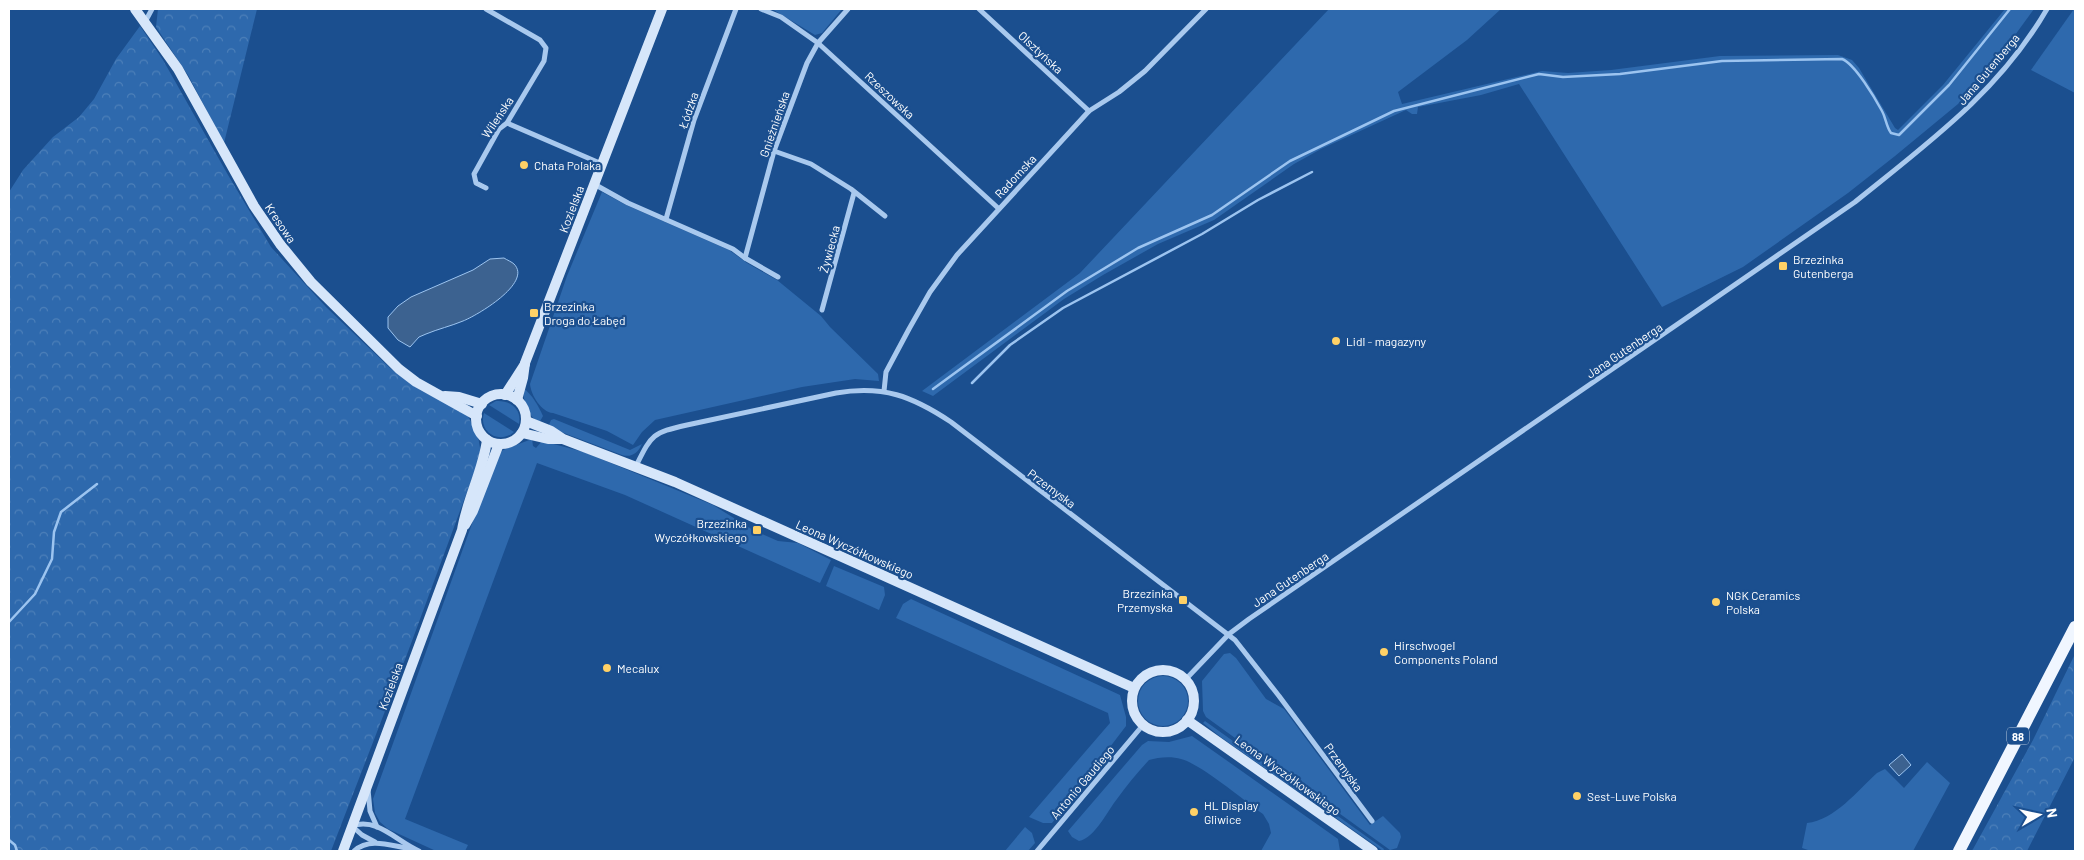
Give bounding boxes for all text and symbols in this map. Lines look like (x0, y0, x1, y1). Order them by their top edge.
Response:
street label: Olsztyńska (1016, 28, 1066, 76)
street label: Jana Gutenberga (1954, 31, 2022, 107)
street label: Rzeszowska (862, 69, 918, 121)
street label: Gnieźnieńska (756, 89, 792, 159)
street label: Łódzka (675, 90, 701, 131)
street label: Wileńska (478, 94, 516, 140)
street label: Radomska (991, 151, 1039, 201)
place label: Chata Polaka (534, 158, 601, 172)
marker: Chata Polaka (518, 159, 530, 171)
street label: Kozielska (556, 184, 586, 234)
street label: Kresowa (263, 201, 299, 245)
street label: Żywiecka (816, 224, 842, 274)
place label: Brzezinka Gutenberga (1793, 252, 1853, 280)
marker: Brzezinka Gutenberga (1777, 260, 1789, 272)
place label: Brzezinka Droga do Łabęd (544, 299, 625, 327)
marker: Brzezinka Droga do Łabęd (528, 307, 540, 319)
street label: Jana Gutenberga (1583, 319, 1665, 381)
place label: Lidl - magazyny (1346, 334, 1427, 348)
marker: Lidl - magazyny (1330, 335, 1342, 347)
street label: Przemyska (1025, 466, 1079, 510)
place label: Brzezinka Wyczółkowskiego (655, 516, 747, 544)
street label: Leona Wyczółkowskiego (794, 517, 916, 581)
marker: Brzezinka Wyczółkowskiego (751, 524, 763, 536)
street label: Jana Gutenberga (1249, 548, 1331, 610)
place label: Brzezinka Przemyska (1117, 586, 1173, 614)
place label: NGK Ceramics Polska (1726, 588, 1801, 616)
marker: Brzezinka Przemyska (1177, 594, 1189, 606)
marker: NGK Ceramics Polska (1710, 596, 1722, 608)
place label: Hirschvogel Components Poland (1394, 638, 1498, 666)
marker: Hirschvogel Components Poland (1378, 646, 1390, 658)
street label: Kozielska (375, 661, 405, 711)
place label: Mecalux (617, 661, 660, 675)
marker: Mecalux (601, 662, 613, 674)
road number: 88 (2007, 728, 2029, 744)
street label: Leona Wyczółkowskiego (1232, 732, 1344, 818)
street label: Przemyska (1322, 740, 1366, 794)
street label: Antonio Gaudiego (1047, 742, 1117, 822)
place label: Sest-Luve Polska (1587, 789, 1677, 803)
marker: Sest-Luve Polska (1571, 790, 1583, 802)
north arrow (2014, 790, 2064, 840)
place label: HL Display Gliwice (1204, 798, 1259, 826)
marker: HL Display Gliwice (1188, 806, 1200, 818)
text: N (2043, 807, 2061, 819)

